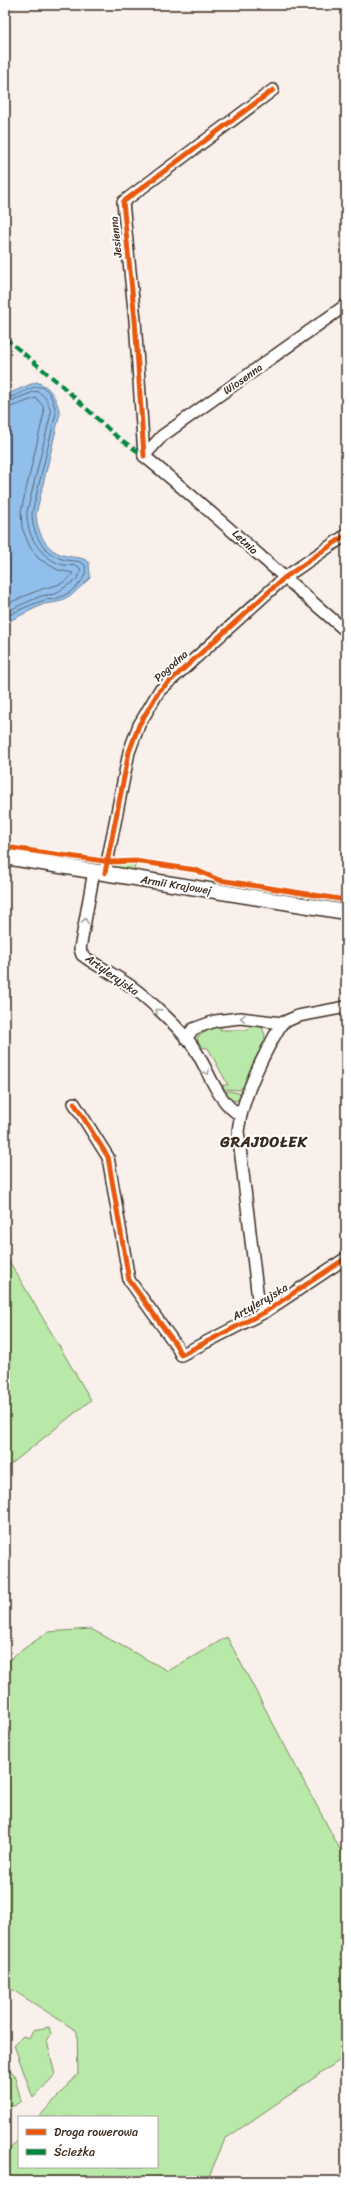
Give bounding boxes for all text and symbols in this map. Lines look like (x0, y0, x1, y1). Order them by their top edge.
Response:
street label: Jesienna (104, 215, 128, 260)
street label: Wiosenna (219, 358, 267, 400)
street label: Letnia (228, 525, 263, 560)
street label: Pogodna (150, 645, 193, 687)
street label: Armii Krajowej (138, 870, 214, 900)
one-way arrow (80, 918, 89, 924)
street label: Artyleryjska (80, 949, 143, 1001)
one-way arrow (155, 1009, 163, 1016)
one-way arrow (240, 1014, 246, 1023)
one-way arrow (202, 1067, 210, 1075)
district label: GRAJDOŁEK (219, 1129, 309, 1155)
street label: Artyleryjska (228, 1278, 292, 1326)
legend (18, 2116, 158, 2168)
text: Droga rowerowa (54, 2121, 138, 2143)
text: Ścieżka (54, 2141, 95, 2163)

